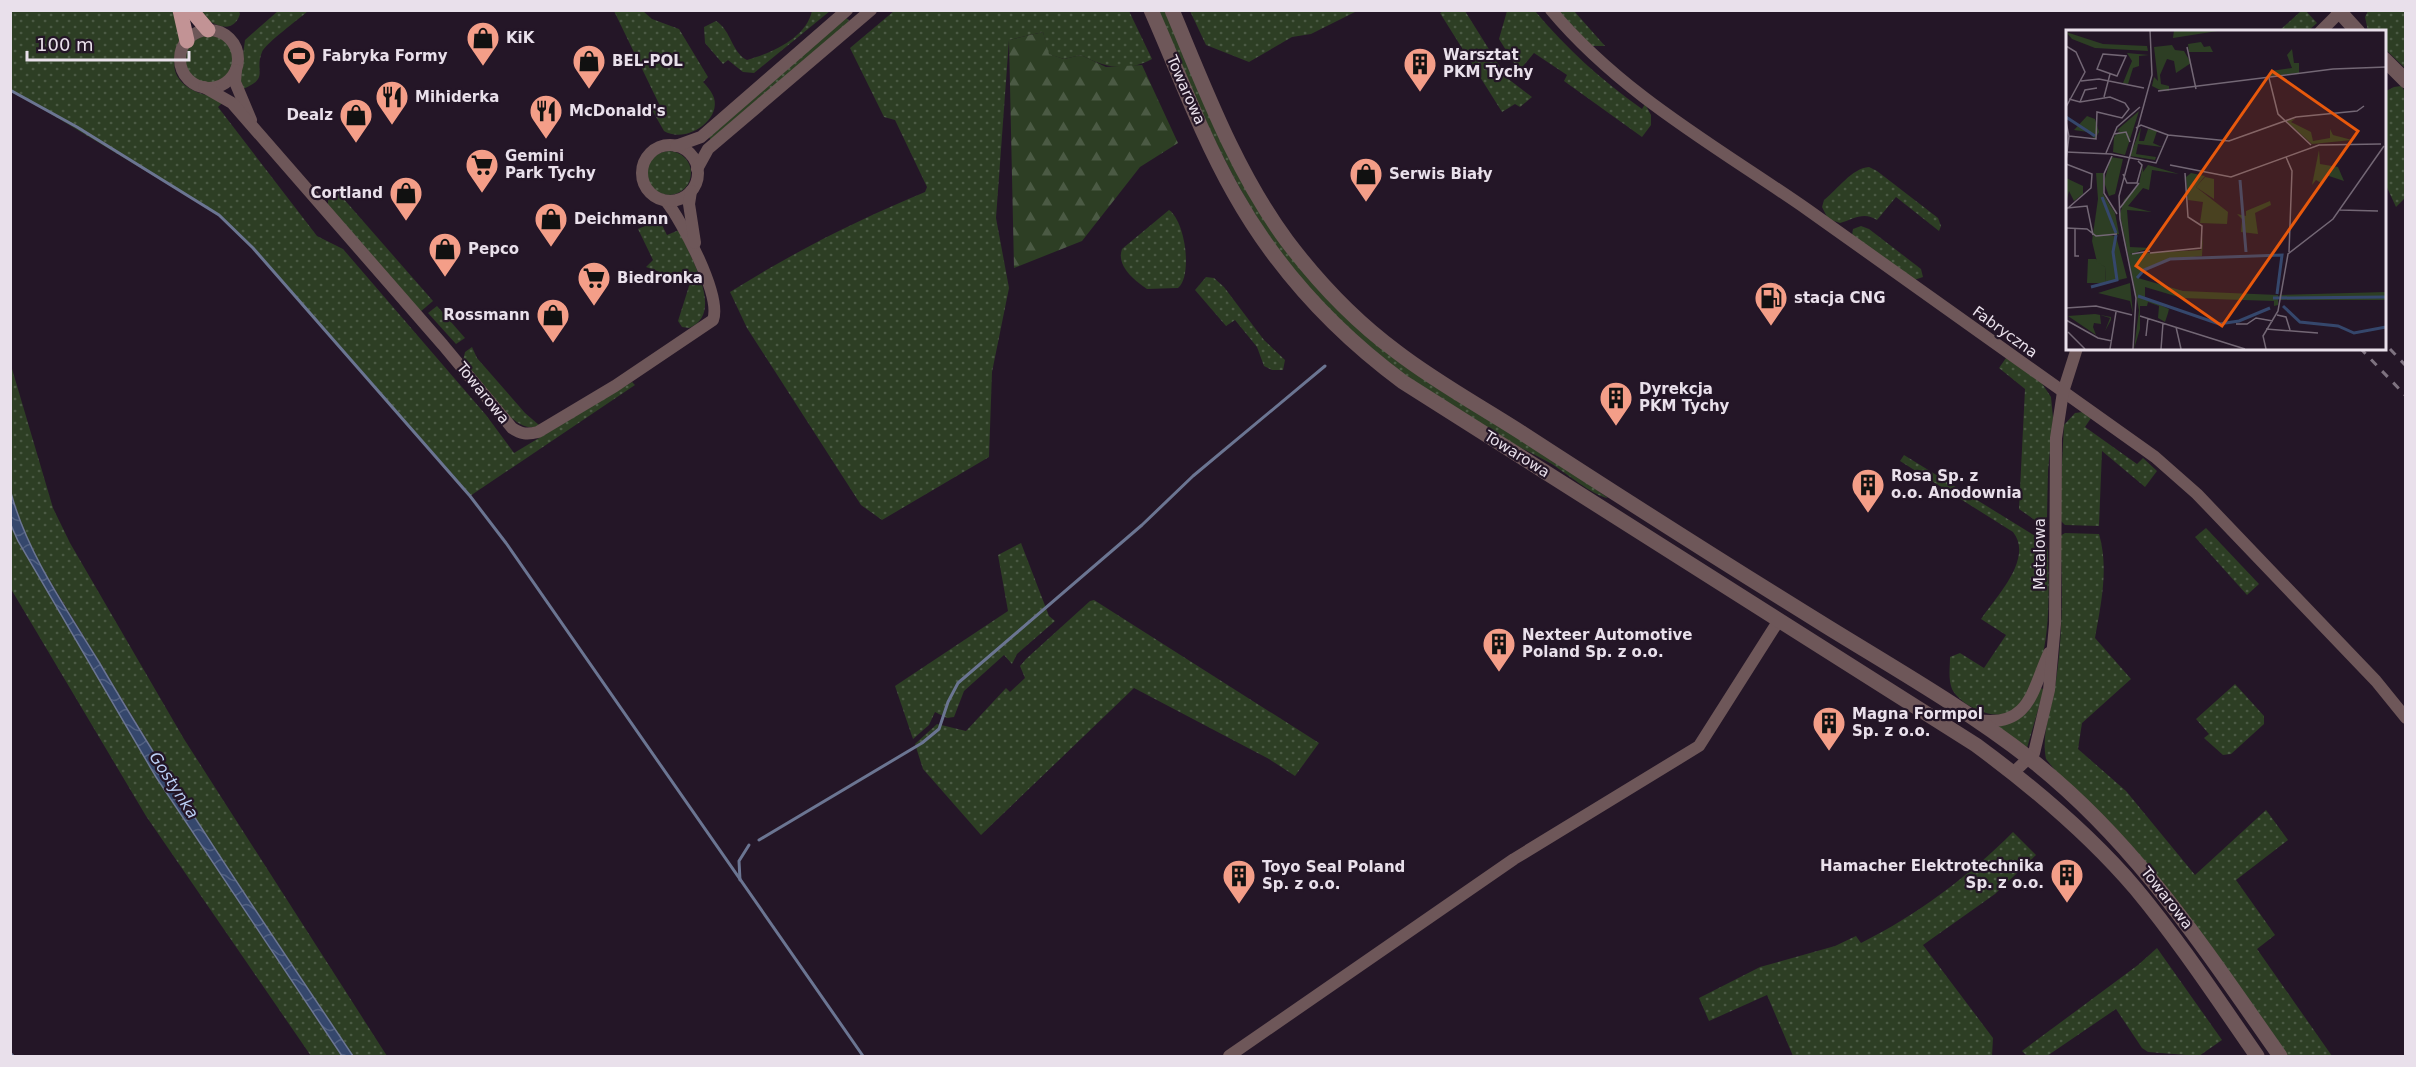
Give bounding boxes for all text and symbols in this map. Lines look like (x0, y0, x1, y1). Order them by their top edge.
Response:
shop icon: KiK (465, 20, 501, 67)
scale bar (27, 24, 189, 62)
place label: KiK (506, 29, 536, 47)
inset map (2066, 30, 2386, 350)
text: 100 m (36, 34, 94, 55)
sports icon: Fabryka Formy (281, 38, 317, 85)
shop icon: BEL-POL (571, 43, 607, 90)
building icon: Warsztat PKM Tychy (1402, 46, 1438, 93)
place label: Warsztat PKM Tychy (1443, 46, 1534, 81)
place label: Fabryka Formy (322, 47, 448, 65)
place label: BEL-POL (612, 52, 683, 70)
street label: Towarowa (1162, 52, 1209, 127)
restaurant icon: Mihiderka (374, 79, 410, 126)
place label: Mihiderka (415, 88, 499, 106)
restaurant icon: McDonald's (528, 93, 564, 140)
shop icon: Dealz (338, 97, 374, 144)
place label: McDonald's (569, 102, 666, 120)
place label: Dealz (286, 106, 333, 124)
supermarket icon: Gemini Park Tychy (464, 147, 500, 194)
place label: Gemini Park Tychy (505, 147, 596, 182)
shop icon: Serwis Biały (1348, 156, 1384, 203)
place label: Serwis Biały (1389, 165, 1493, 183)
shop icon: Cortland (388, 175, 424, 222)
place label: Cortland (310, 184, 383, 202)
shop icon: Deichmann (533, 201, 569, 248)
place label: Deichmann (574, 210, 668, 228)
shop icon: Pepco (427, 231, 463, 278)
place label: Pepco (468, 240, 519, 258)
supermarket icon: Biedronka (576, 260, 612, 307)
place label: Biedronka (617, 269, 703, 287)
fuel station icon: stacja CNG (1753, 280, 1789, 327)
place label: stacja CNG (1794, 289, 1885, 307)
shop icon: Rossmann (535, 297, 571, 344)
street label: Fabryczna (1969, 302, 2041, 362)
place label: Rossmann (443, 306, 530, 324)
street label: Towarowa (452, 358, 513, 427)
building icon: Dyrekcja PKM Tychy (1598, 380, 1634, 427)
place label: Dyrekcja PKM Tychy (1639, 380, 1730, 415)
street label: Towarowa (1480, 426, 1553, 481)
building icon: Rosa Sp. z o.o. Anodownia (1850, 467, 1886, 514)
place label: Rosa Sp. z o.o. Anodownia (1891, 467, 2022, 502)
street label: Metalowa (2031, 518, 2049, 590)
building icon: Nexteer Automotive Poland Sp. z o.o. (1481, 626, 1517, 673)
place label: Nexteer Automotive Poland Sp. z o.o. (1522, 626, 1693, 661)
building icon: Magna Formpol Sp. z o.o. (1811, 705, 1847, 752)
place label: Magna Formpol Sp. z o.o. (1852, 705, 1983, 740)
water label: Gostynka (145, 748, 203, 822)
place label: Hamacher Elektrotechnika Sp. z o.o. (1820, 857, 2044, 892)
building icon: Hamacher Elektrotechnika Sp. z o.o. (2049, 857, 2085, 904)
building icon: Toyo Seal Poland Sp. z o.o. (1221, 858, 1257, 905)
place label: Toyo Seal Poland Sp. z o.o. (1262, 858, 1405, 893)
street label: Towarowa (2137, 863, 2197, 933)

